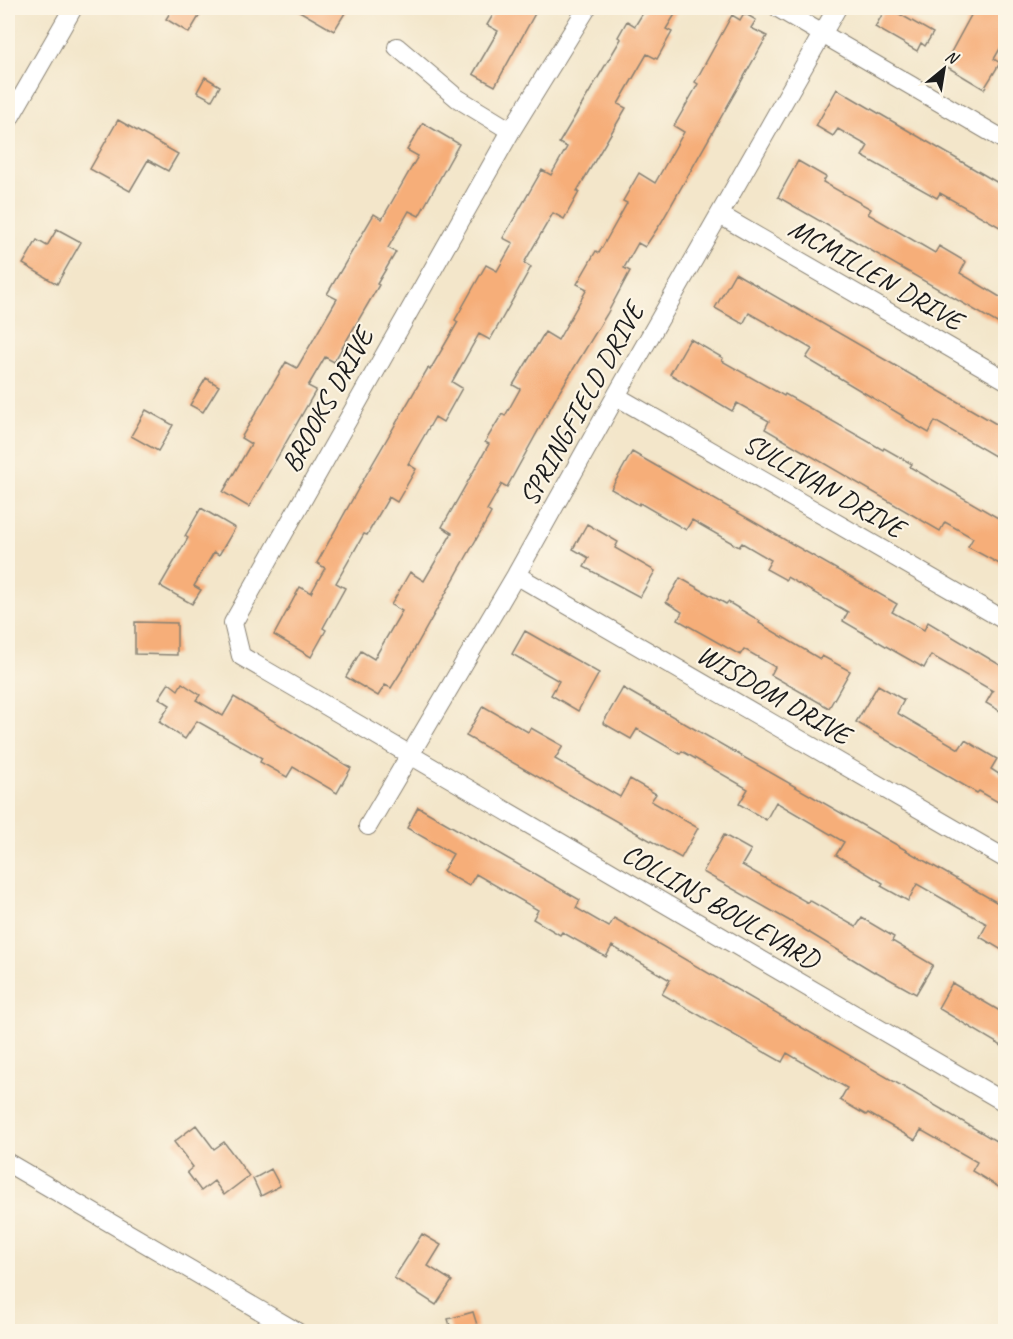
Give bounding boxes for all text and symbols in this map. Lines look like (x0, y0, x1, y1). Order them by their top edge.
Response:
north arrow (914, 39, 974, 99)
text: N (942, 46, 963, 70)
street label: MCMILLEN DRIVE (783, 210, 972, 340)
street label: SPRINGFIELD DRIVE (511, 293, 653, 512)
street label: BROOKS DRIVE (273, 319, 382, 478)
street label: SULLIVAN DRIVE (737, 425, 914, 547)
street label: WISDOM DRIVE (691, 636, 860, 754)
street label: COLLINS BOULEVARD (616, 835, 828, 978)

